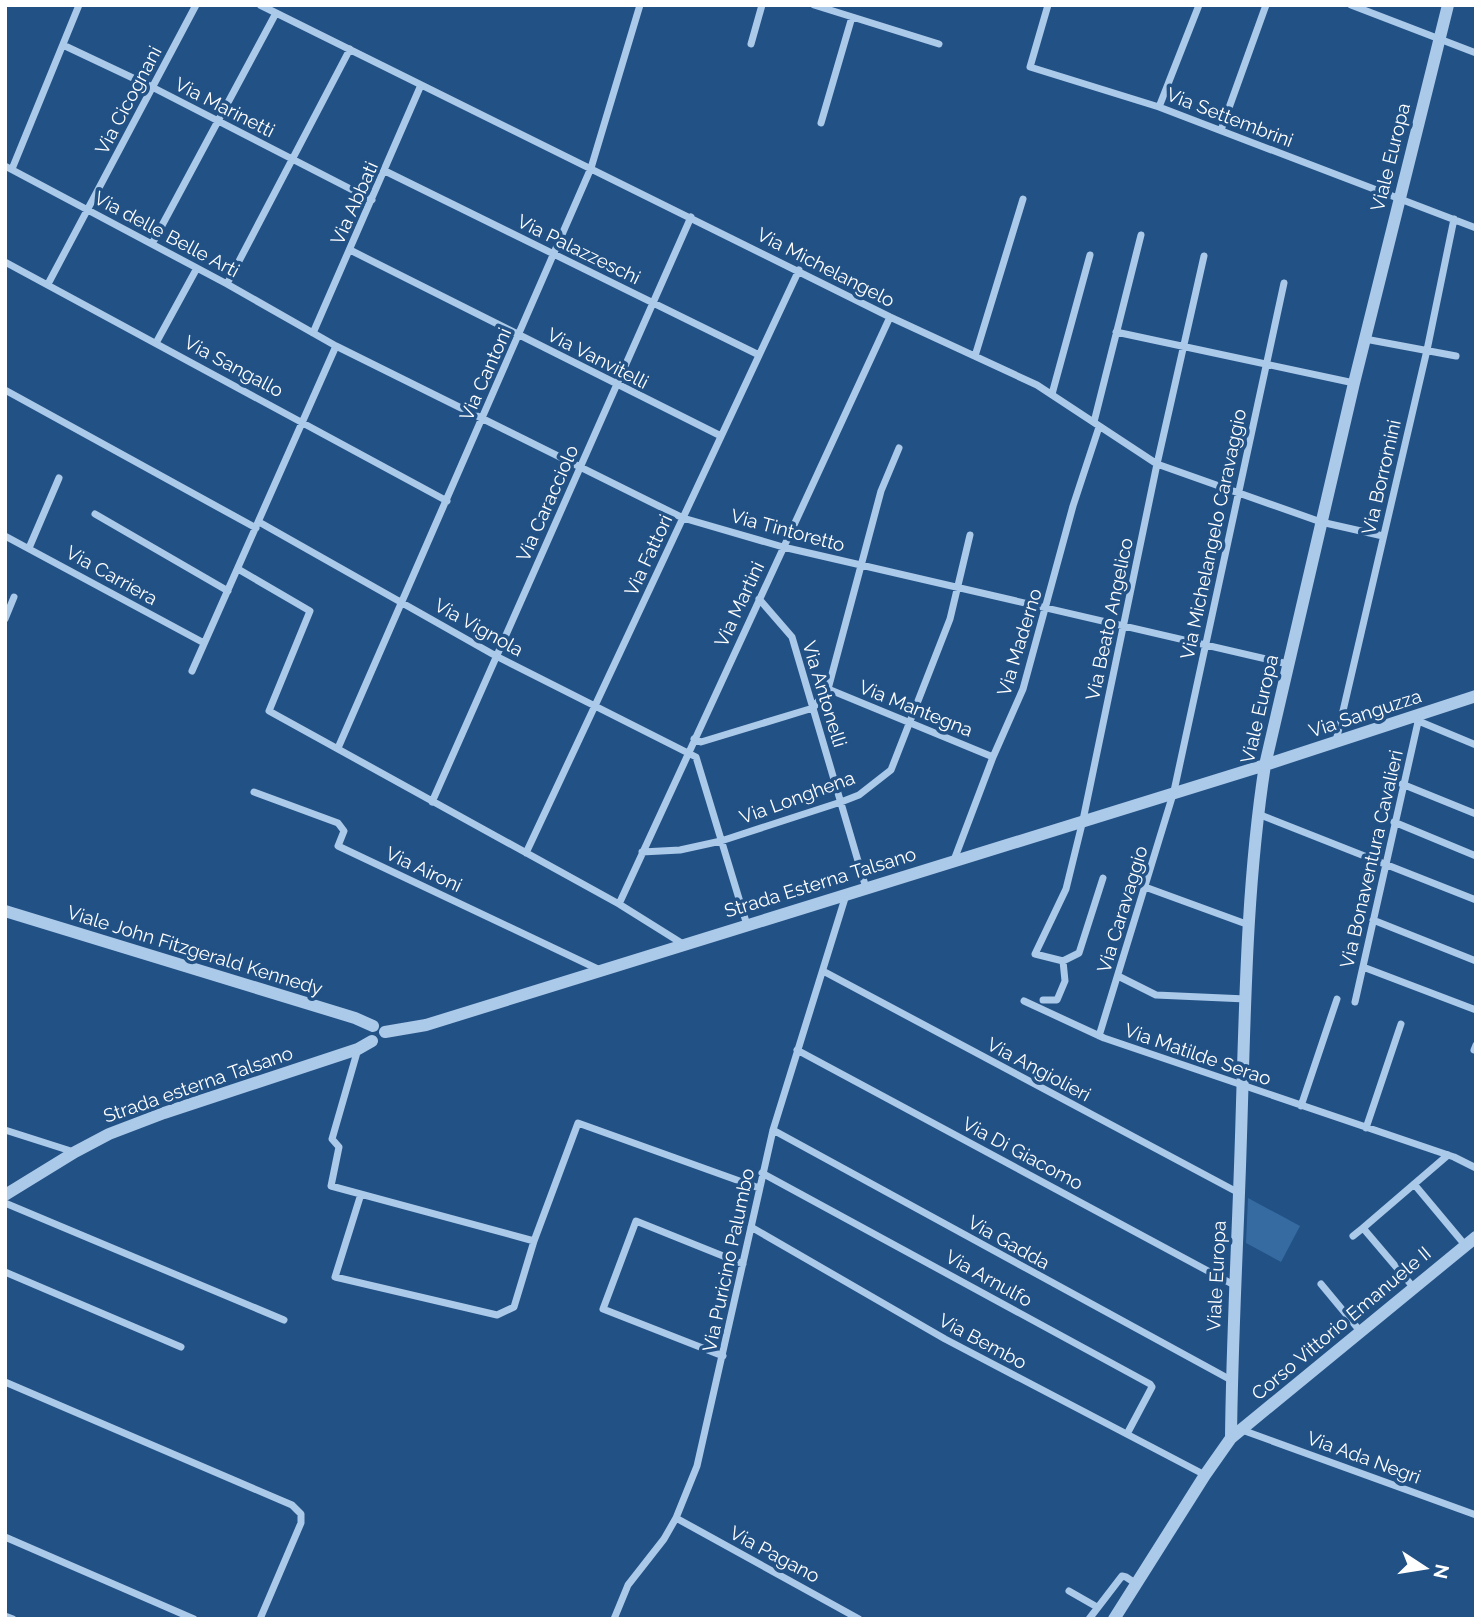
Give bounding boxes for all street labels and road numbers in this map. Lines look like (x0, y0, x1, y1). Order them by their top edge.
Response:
street label: Via Cicognani (90, 42, 166, 158)
street label: Via Marinetti (171, 72, 279, 142)
street label: Via Settembrini (1164, 83, 1296, 151)
street label: Viale Europa (1366, 101, 1414, 213)
street label: Via Abbati (326, 158, 382, 248)
street label: Via delle Belle Arti (91, 186, 243, 282)
street label: Via Palazzeschi (514, 210, 644, 288)
street label: Via Michelangelo (753, 223, 899, 311)
street label: Via Vanvitelli (544, 323, 652, 393)
street label: Via Cantoni (455, 324, 515, 424)
street label: Via Sangallo (181, 331, 287, 401)
street label: Via Michelangelo Caravaggio (1176, 407, 1250, 661)
street label: Via Borromini (1357, 417, 1405, 537)
street label: Via Caracciolo (511, 441, 583, 565)
street label: Via Tintoretto (729, 504, 847, 556)
street label: Via Fattori (620, 511, 676, 599)
street label: Via Beato Angelico (1081, 536, 1137, 702)
street label: Via Carriera (62, 541, 162, 609)
street label: Via Martini (710, 558, 768, 650)
street label: Via Maderno (992, 586, 1046, 698)
street label: Via Vignola (431, 594, 527, 660)
street label: Via Antonelli (798, 638, 852, 750)
street label: Viale Europa (1236, 652, 1282, 766)
street label: Via Mantegna (856, 675, 976, 741)
street label: Via Sanguzza (1306, 684, 1424, 742)
street label: Via Bonaventura Cavalieri (1335, 748, 1407, 970)
street label: Via Longhena (736, 766, 858, 828)
street label: Via Aironi (382, 842, 466, 896)
street label: Strada Esterna Talsano (722, 842, 918, 922)
street label: Via Caravaggio (1092, 843, 1152, 975)
street label: Viale John Fitzgerald Kennedy (65, 901, 325, 999)
street label: Via Matilde Serao (1122, 1019, 1274, 1089)
street label: Via Angiolieri (983, 1033, 1095, 1105)
street label: Strada esterna Talsano (100, 1041, 296, 1127)
street label: Via Di Giacomo (959, 1112, 1087, 1194)
street label: Via Puricino Palumbo (698, 1166, 758, 1354)
street label: Via Gadda (964, 1211, 1054, 1273)
street label: Viale Europa (1202, 1220, 1230, 1332)
street label: Corso Vittorio Emanuele II (1247, 1242, 1435, 1404)
street label: Via Arnulfo (942, 1245, 1036, 1311)
street label: Via Bembo (935, 1309, 1031, 1373)
street label: Via Ada Negri (1304, 1426, 1424, 1488)
street label: Via Pagano (726, 1521, 824, 1587)

